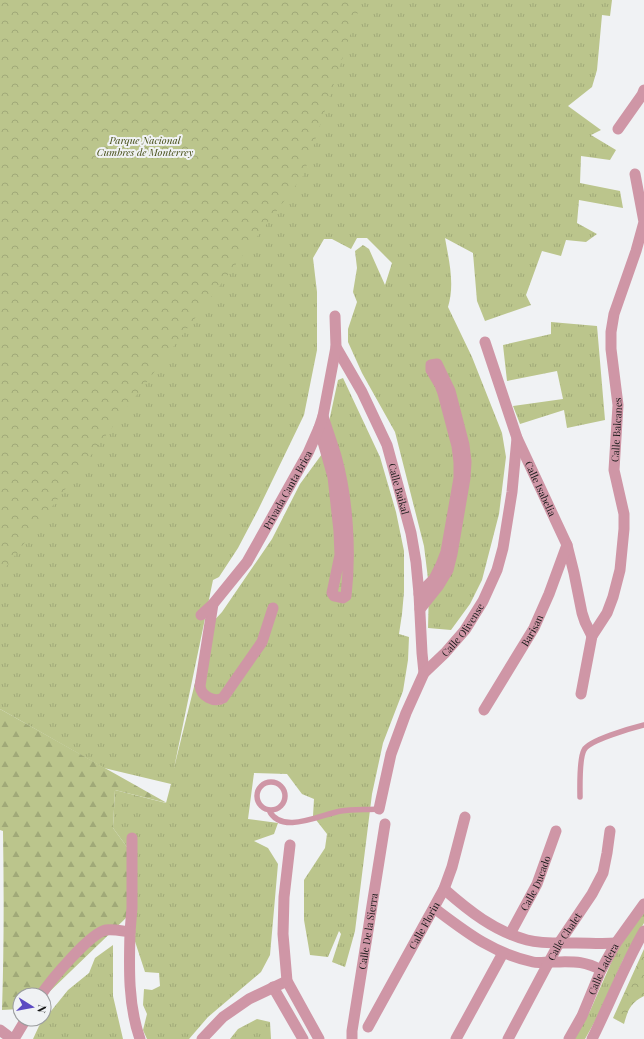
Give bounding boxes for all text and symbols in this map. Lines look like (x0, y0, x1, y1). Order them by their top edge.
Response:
park label: Parque Nacional Cumbres de Monterrey (97, 133, 193, 159)
street label: Calle Balcanes (608, 397, 625, 462)
street label: Privada Canta Brica (260, 448, 315, 532)
street label: Calle Isabelia (522, 459, 560, 518)
street label: Calle Baikal (385, 462, 413, 516)
street label: Calle Olivense (438, 600, 487, 660)
street label: Barisan (518, 612, 546, 649)
street label: Calle Ducado (517, 853, 554, 913)
street label: Calle De la Sierra (355, 892, 381, 970)
street label: Calle Florin (405, 899, 443, 952)
street label: Calle Chalet (544, 909, 585, 963)
street label: Calle Ladera (584, 940, 622, 997)
north arrow (12, 987, 52, 1027)
text: N (34, 1004, 50, 1014)

